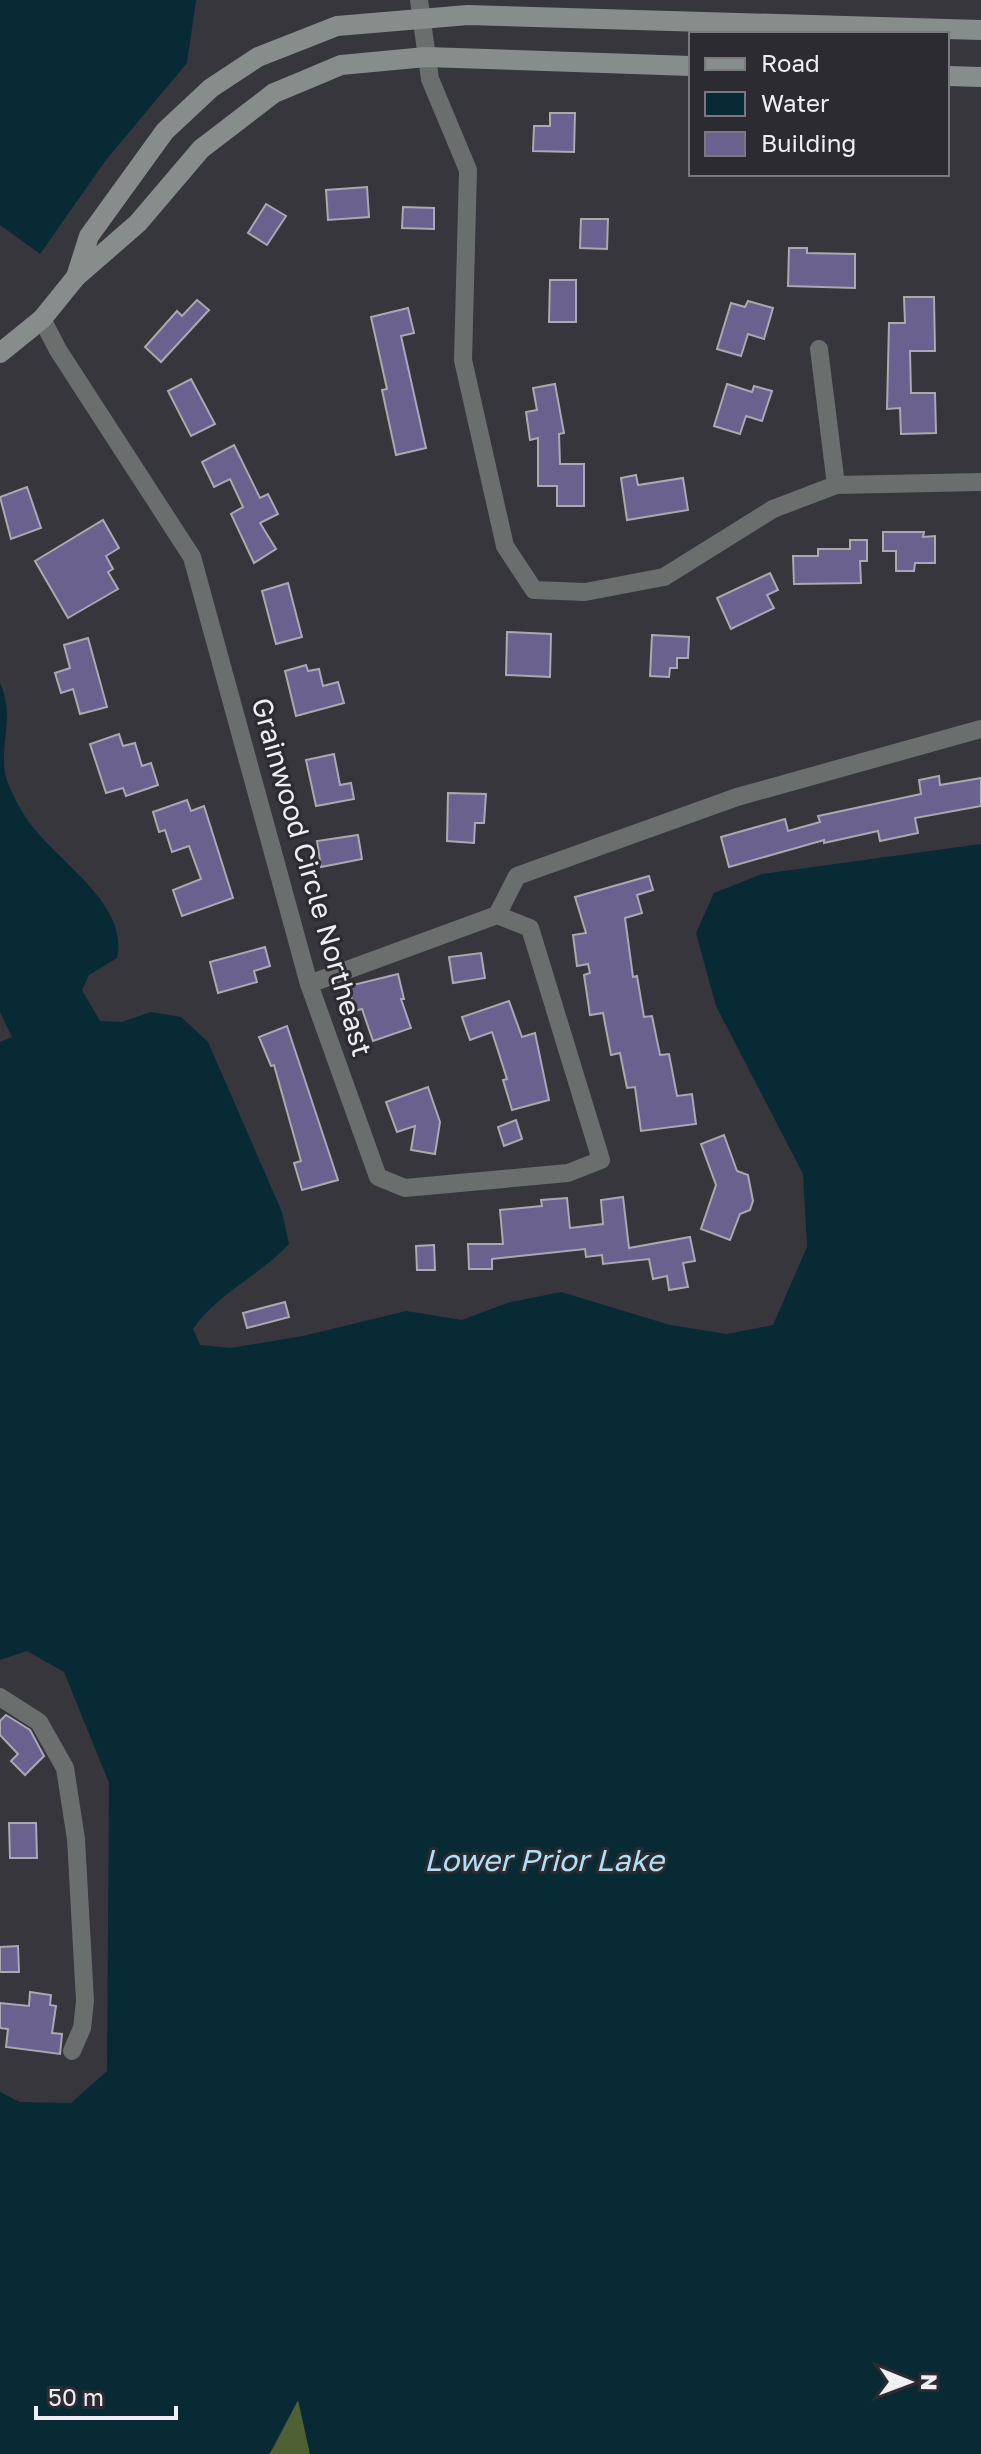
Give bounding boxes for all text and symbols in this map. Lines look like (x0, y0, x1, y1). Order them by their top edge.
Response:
legend (689, 32, 949, 176)
text: Road (761, 48, 820, 77)
text: Water (761, 88, 829, 117)
text: Building (761, 128, 856, 157)
street label: Grainwood Circle Northeast (245, 694, 380, 1060)
water label: Lower Prior Lake (424, 1842, 666, 1878)
north arrow (869, 2342, 949, 2422)
scale bar (36, 2370, 176, 2420)
text: N (916, 2374, 943, 2391)
text: 50 m (48, 2382, 104, 2411)

